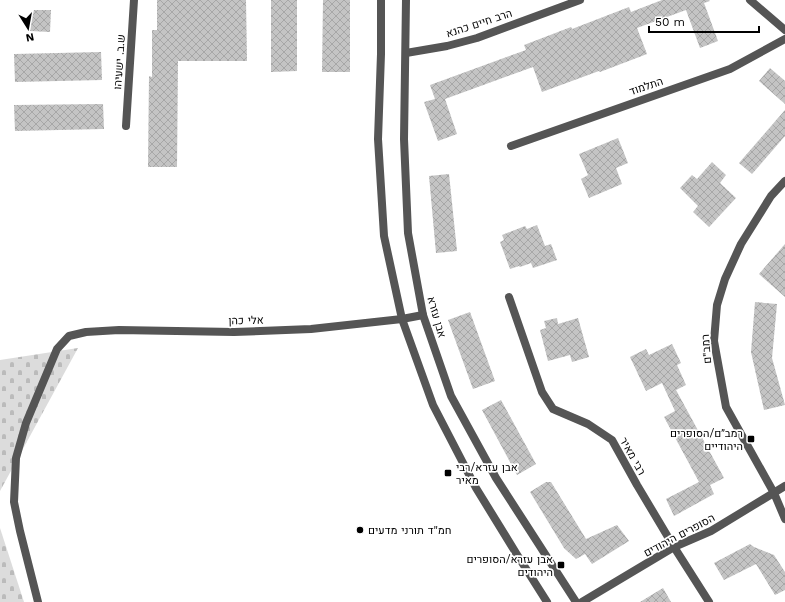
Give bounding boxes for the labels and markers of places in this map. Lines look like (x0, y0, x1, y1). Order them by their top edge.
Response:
place label: רמב״ם/הסופרים היהודיים (670, 427, 743, 453)
marker: רמב״ם/הסופרים היהודיים (746, 434, 756, 444)
place label: אבן עזרא/רבי מאיר (456, 461, 518, 487)
marker: אבן עזרא/רבי מאיר (443, 468, 453, 478)
place label: חמ"ד תורני מדעים (368, 524, 452, 537)
marker: חמ"ד תורני מדעים (355, 525, 365, 535)
place label: אבן עזרא/הסופרים היהודים (466, 553, 553, 579)
marker: אבן עזרא/הסופרים היהודים (556, 560, 566, 570)

